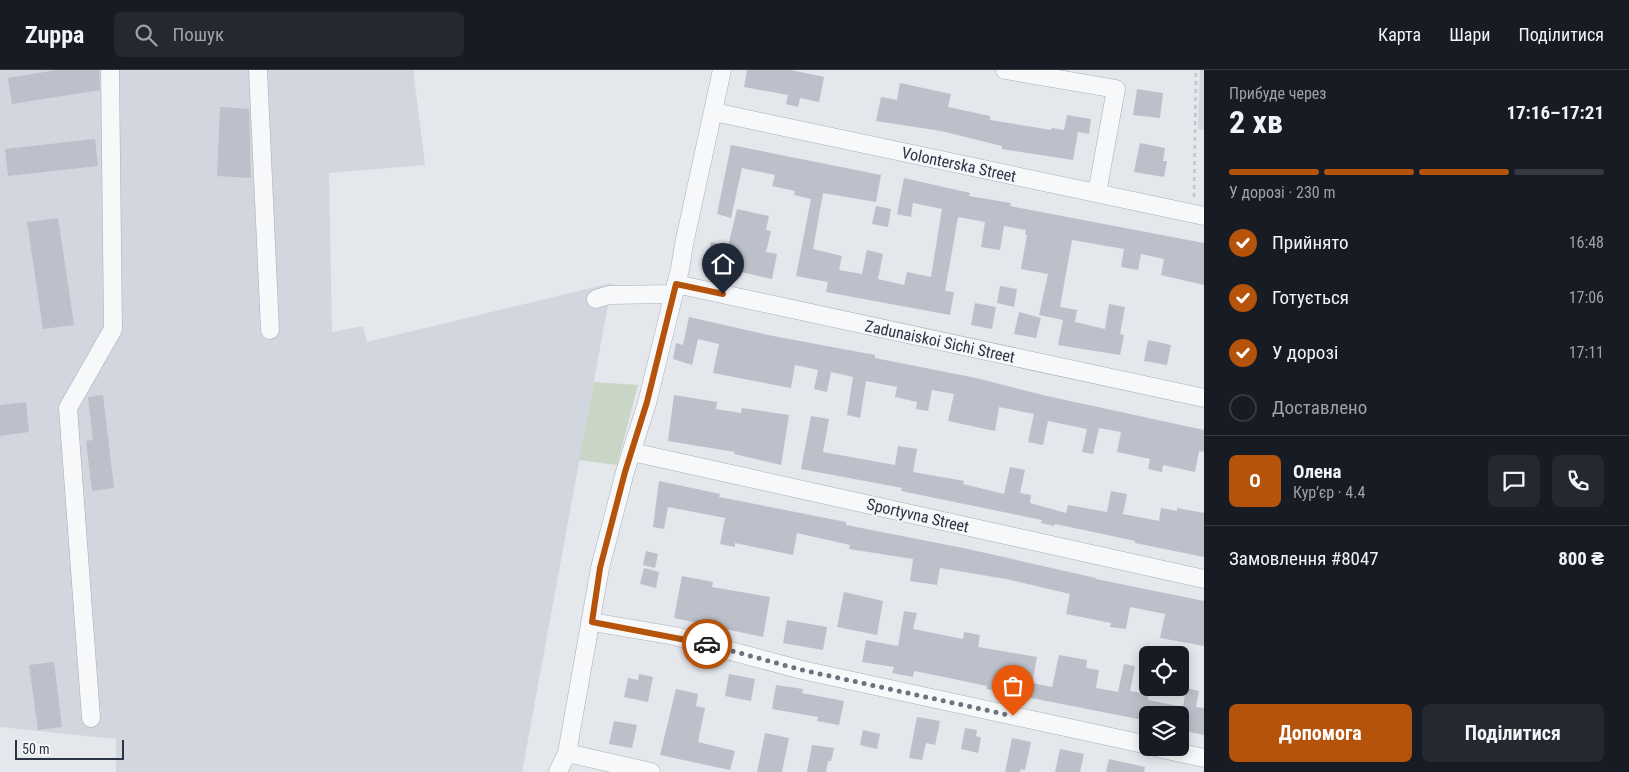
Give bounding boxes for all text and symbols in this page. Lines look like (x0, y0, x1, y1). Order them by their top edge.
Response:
search box (114, 12, 464, 57)
text: Zuppa (25, 21, 84, 49)
icon: search (132, 21, 160, 49)
text: Пошук (172, 23, 224, 46)
text: Карта (1378, 24, 1421, 45)
text: Шари (1449, 24, 1490, 45)
text: Поділитися (1518, 24, 1604, 45)
text: Прибуде через (1229, 84, 1326, 103)
text: 17:16–17:21 (1506, 101, 1604, 124)
text: 2 хв (1229, 103, 1283, 141)
street label: Volonterska Street (900, 143, 1018, 186)
text: У дорозі · 230 m (1229, 183, 1335, 202)
icon: check (1229, 229, 1257, 257)
text: Прийнято (1272, 231, 1349, 254)
text: 16:48 (1569, 233, 1604, 252)
pin (702, 243, 744, 294)
icon: home (709, 250, 737, 278)
icon: check (1229, 284, 1257, 312)
text: Готується (1272, 286, 1349, 309)
text: 17:06 (1569, 288, 1604, 307)
street label: Zadunaiskoi Sichi Street (863, 316, 1017, 367)
icon: check (1229, 339, 1257, 367)
text: У дорозі (1272, 341, 1338, 364)
text: 17:11 (1569, 343, 1604, 362)
text: Доставлено (1272, 396, 1367, 419)
button: chat (1488, 455, 1540, 507)
button: phone (1552, 455, 1604, 507)
text: Олена (1293, 460, 1342, 483)
text: О (1249, 469, 1261, 492)
text: Кур’єр · 4.4 (1293, 483, 1365, 502)
street label: Sportyvna Street (865, 494, 971, 537)
text: Замовлення #8047 (1229, 547, 1379, 570)
text: 800 ₴ (1558, 547, 1604, 570)
courier (682, 619, 732, 669)
icon: car (693, 630, 721, 658)
map controls (1139, 646, 1189, 756)
button: locate (1139, 646, 1189, 696)
pin (992, 665, 1034, 716)
icon: bag (999, 672, 1027, 700)
button: Допомога (1229, 704, 1412, 762)
button: Поділитися (1422, 704, 1604, 762)
button: layers (1139, 706, 1189, 756)
scale bar (15, 737, 124, 760)
text: 50 m (22, 741, 50, 757)

